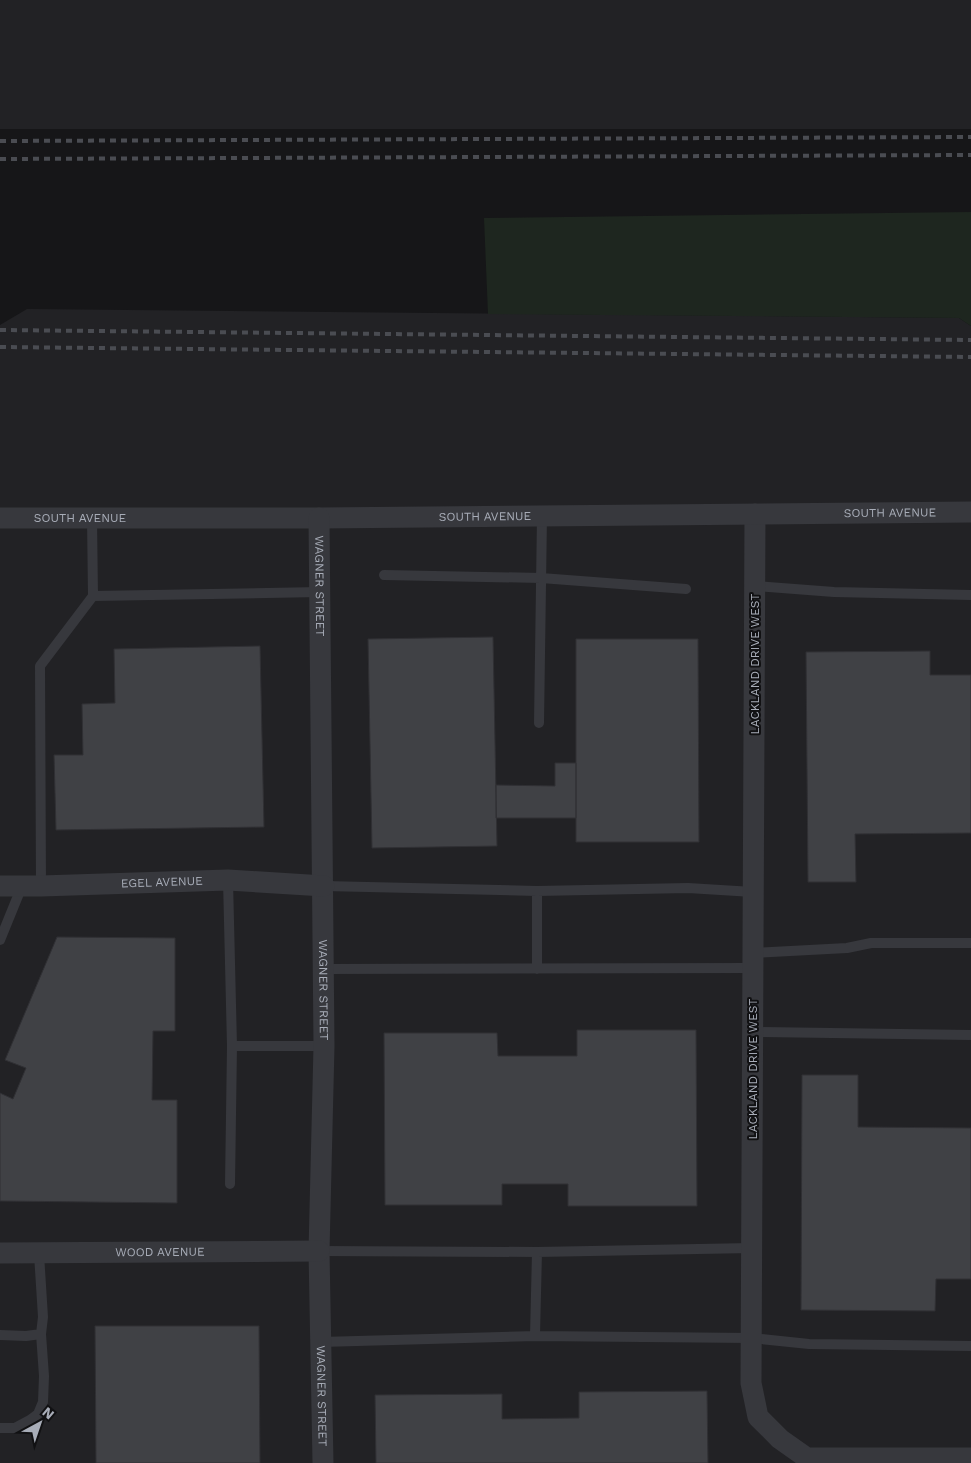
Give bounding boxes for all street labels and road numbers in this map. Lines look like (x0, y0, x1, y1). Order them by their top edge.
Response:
street label: SOUTH AVENUE (844, 505, 937, 520)
street label: SOUTH AVENUE (439, 509, 532, 524)
street label: SOUTH AVENUE (34, 511, 127, 525)
street label: WAGNER STREET (312, 535, 327, 637)
street label: LACKLAND DRIVE WEST (748, 594, 762, 734)
street label: EGEL AVENUE (121, 874, 203, 890)
street label: WAGNER STREET (316, 939, 331, 1041)
street label: LACKLAND DRIVE WEST (746, 999, 760, 1139)
street label: WOOD AVENUE (115, 1245, 205, 1259)
street label: WAGNER STREET (314, 1345, 330, 1447)

